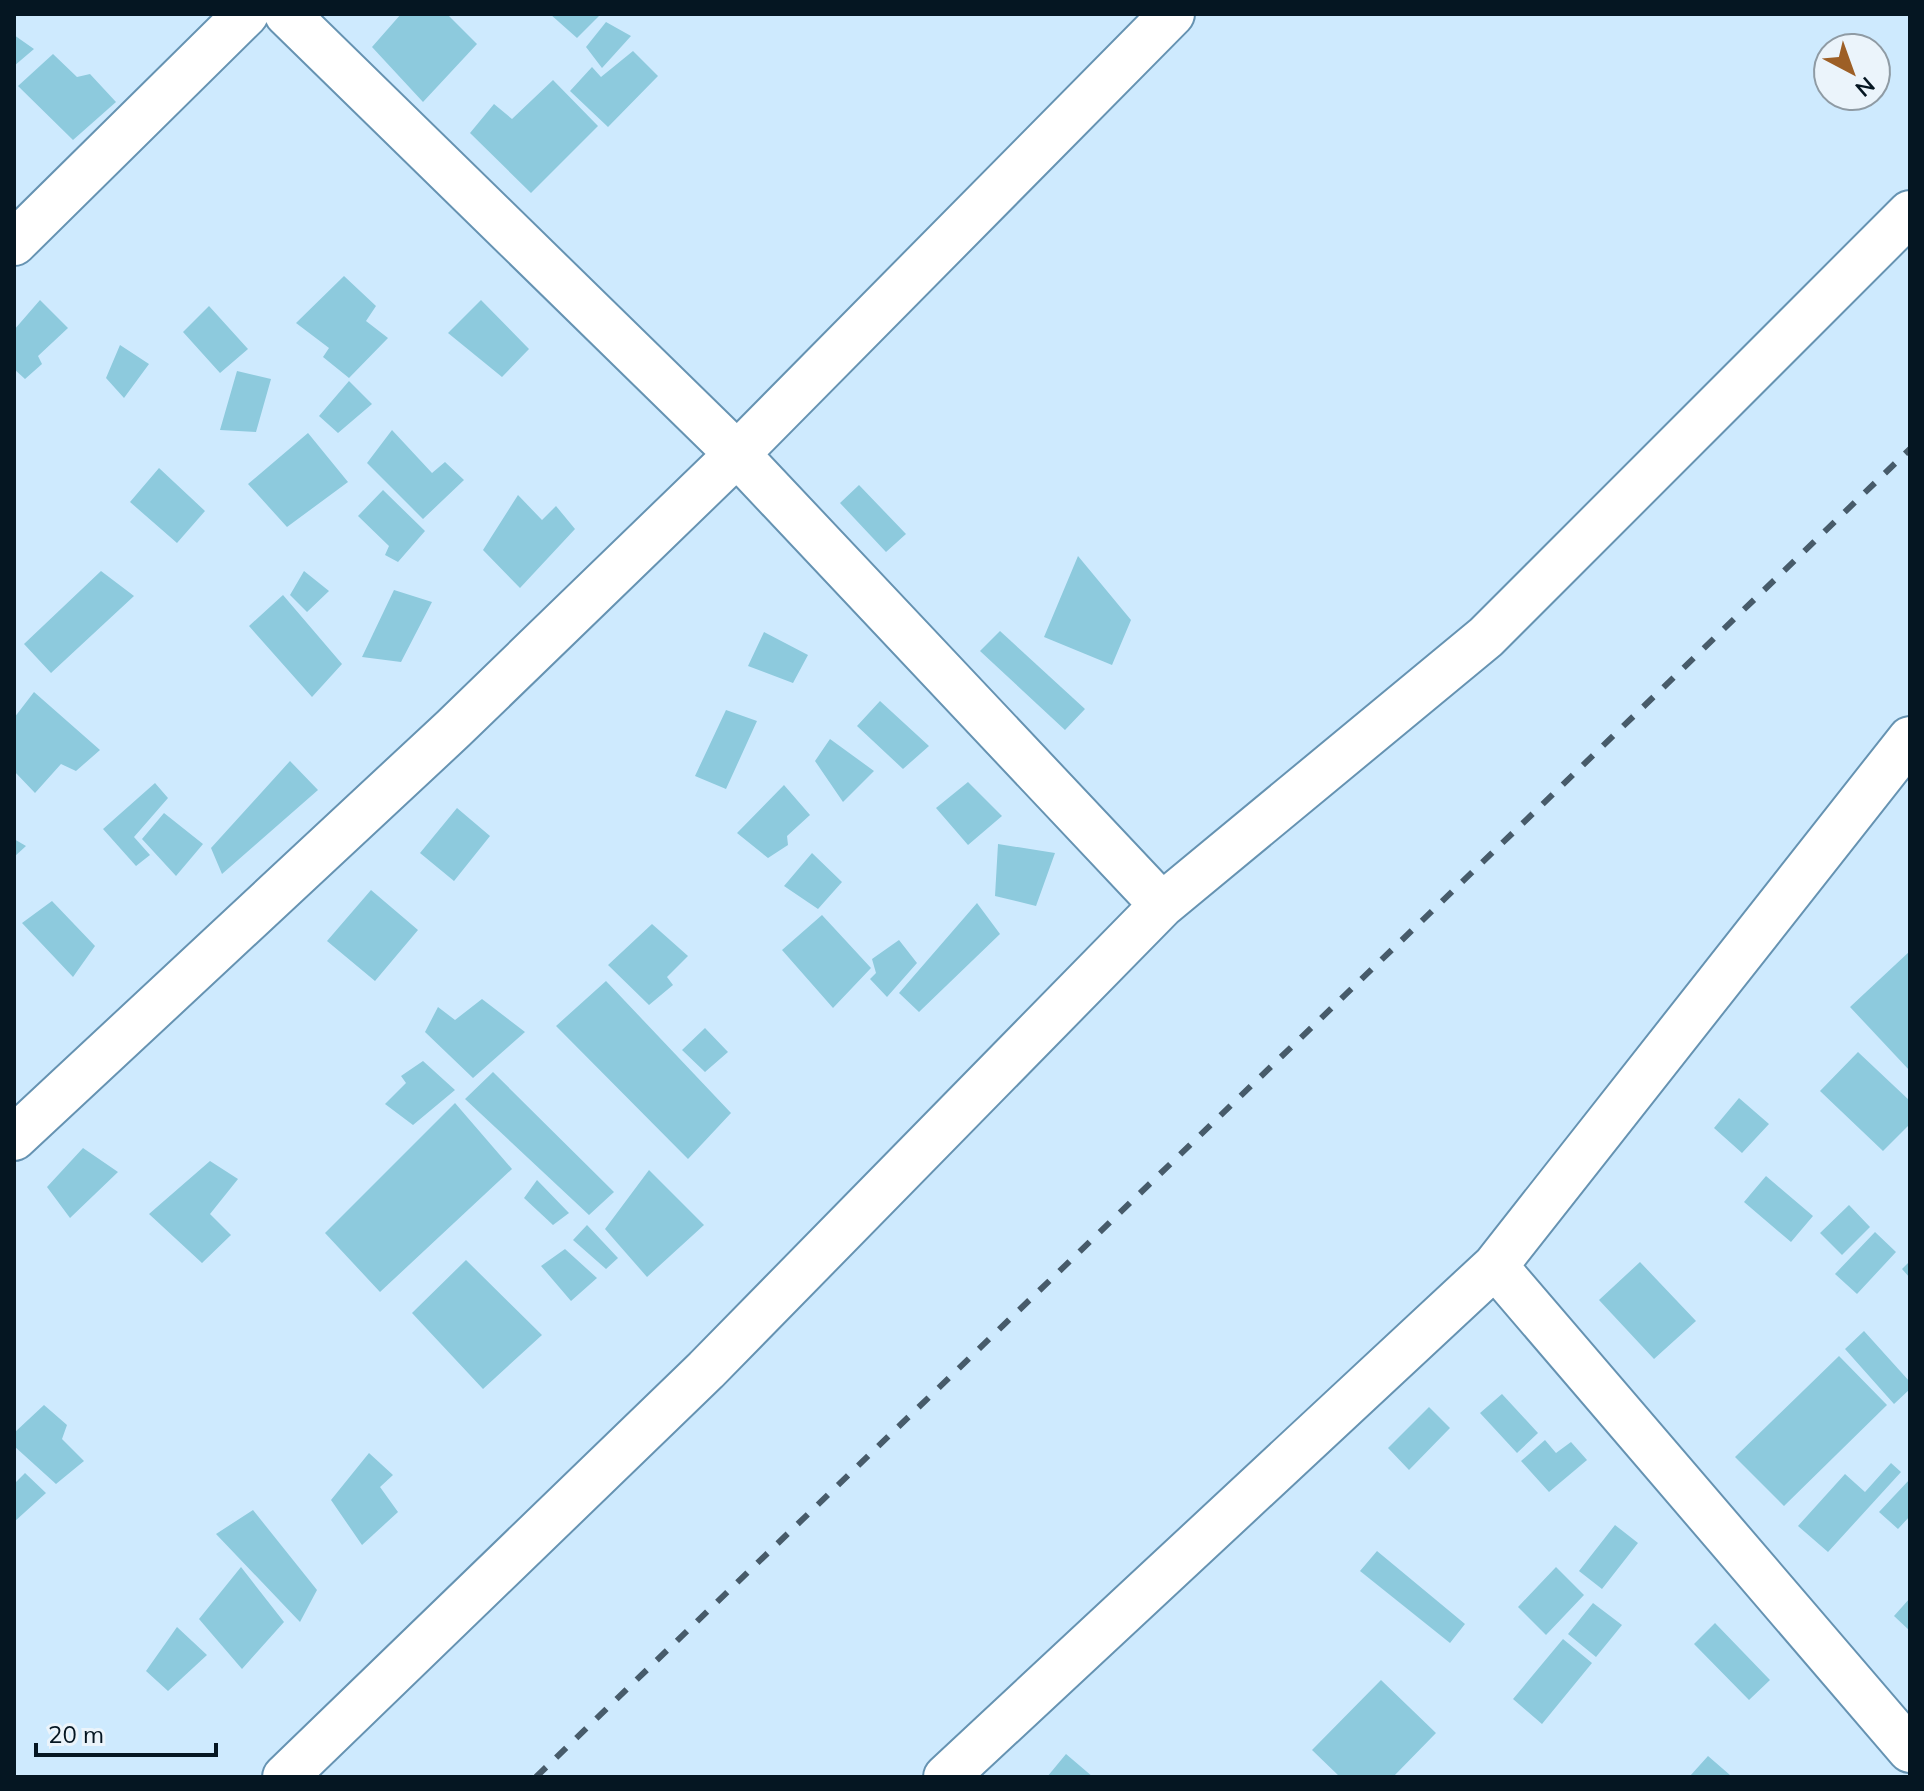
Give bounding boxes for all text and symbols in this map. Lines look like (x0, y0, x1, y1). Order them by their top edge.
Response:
north arrow (1812, 32, 1892, 112)
text: N (1850, 71, 1881, 103)
scale bar (36, 1707, 216, 1757)
text: 20 m (48, 1719, 104, 1749)

